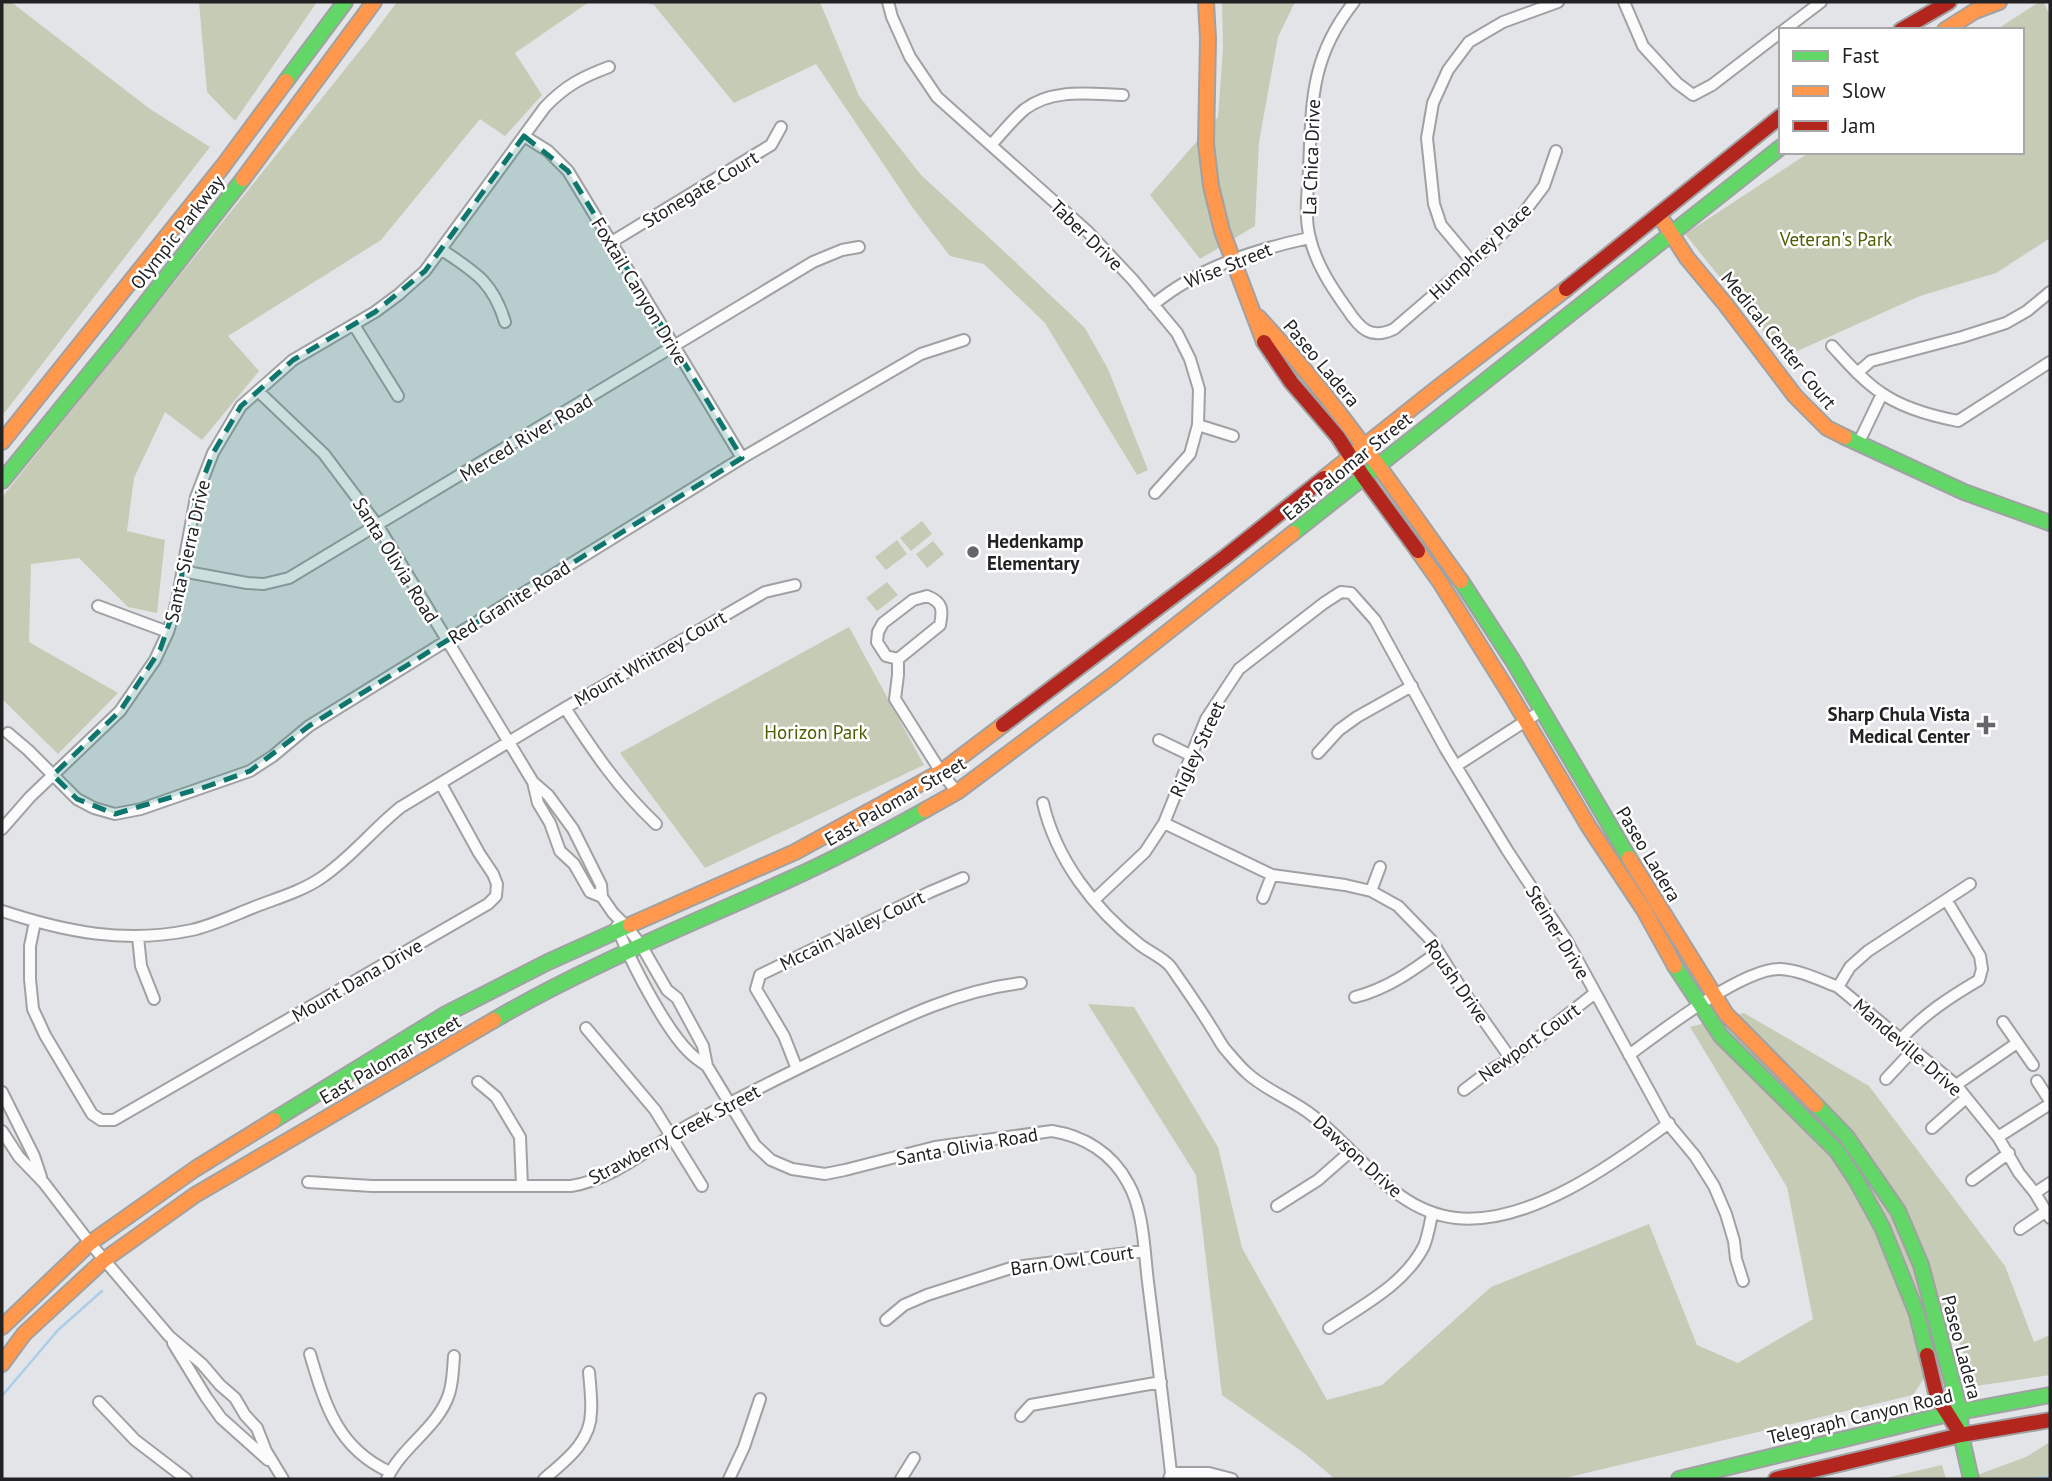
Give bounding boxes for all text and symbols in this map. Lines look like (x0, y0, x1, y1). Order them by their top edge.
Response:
legend (1779, 28, 2024, 154)
text: Fast (1842, 42, 1879, 69)
text: Slow (1842, 77, 1886, 104)
street label: La Chica Drive (1297, 99, 1325, 215)
text: Jam (1841, 112, 1876, 139)
street label: Stonegate Court (638, 145, 763, 233)
street label: Olympic Parkway (125, 170, 229, 294)
street label: Taber Drive (1046, 194, 1128, 276)
street label: Humphrey Place (1424, 197, 1536, 305)
street label: Foxtail Canyon Drive (586, 213, 694, 369)
park label: Veteran's Park (1779, 227, 1892, 251)
street label: Wise Street (1181, 236, 1276, 293)
street label: Medical Center Court (1716, 266, 1842, 414)
street label: Paseo Ladera (1279, 314, 1365, 412)
street label: Merced River Road (455, 388, 597, 486)
street label: East Palomar Street (1278, 406, 1417, 525)
street label: Santa Sierra Drive (159, 477, 215, 625)
street label: Santa Olivia Road (348, 493, 444, 627)
place label: Hedenkamp Elementary (987, 529, 1084, 575)
marker: Hedenkamp Elementary (965, 544, 981, 560)
street label: Red Granite Road (443, 555, 575, 649)
street label: Mount Whitney Court (570, 604, 731, 711)
street label: Rigley Street (1164, 697, 1230, 801)
place label: Sharp Chula Vista Medical Center (1828, 702, 1970, 748)
marker: Sharp Chula Vista Medical Center (1976, 715, 1996, 735)
park label: Horizon Park (764, 720, 868, 744)
street label: East Palomar Street (820, 751, 970, 851)
street label: Paseo Ladera (1611, 802, 1687, 906)
street label: Steiner Drive (1521, 881, 1595, 983)
street label: Mccain Valley Court (776, 884, 929, 975)
street label: Mount Dana Drive (287, 933, 427, 1027)
street label: Roush Drive (1419, 934, 1495, 1028)
street label: Mandeville Drive (1848, 993, 1968, 1101)
street label: Newport Court (1474, 997, 1585, 1087)
street label: East Palomar Street (315, 1009, 465, 1109)
street label: Strawberry Creek Street (584, 1078, 764, 1189)
street label: Dawson Drive (1308, 1110, 1408, 1202)
street label: Santa Olivia Road (894, 1122, 1040, 1170)
street label: Barn Owl Court (1009, 1239, 1136, 1281)
street label: Paseo Ladera (1937, 1292, 1987, 1402)
street label: Telegraph Canyon Road (1765, 1383, 1955, 1449)

